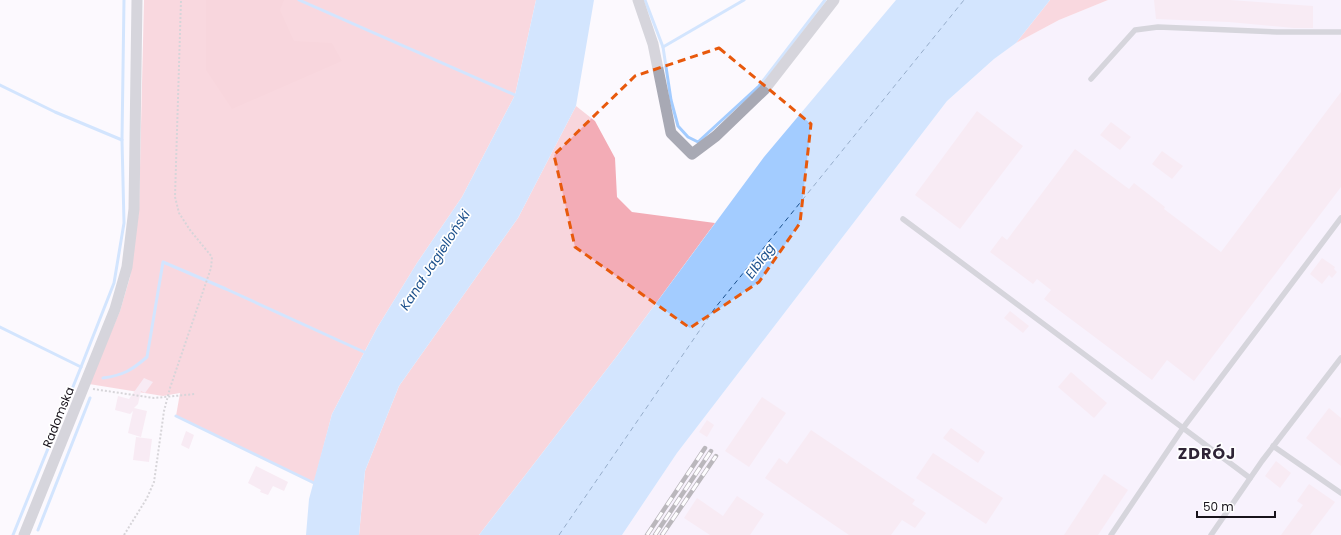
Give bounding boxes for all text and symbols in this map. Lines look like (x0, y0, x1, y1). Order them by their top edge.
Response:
water label: Kanał Jagielloński (395, 205, 475, 314)
water label: Elbląg (741, 239, 779, 283)
street label: Radomska (38, 384, 78, 450)
district label: ZDRÓJ (1178, 442, 1236, 465)
scale bar (1197, 493, 1275, 519)
text: 50 m (1203, 498, 1234, 515)

